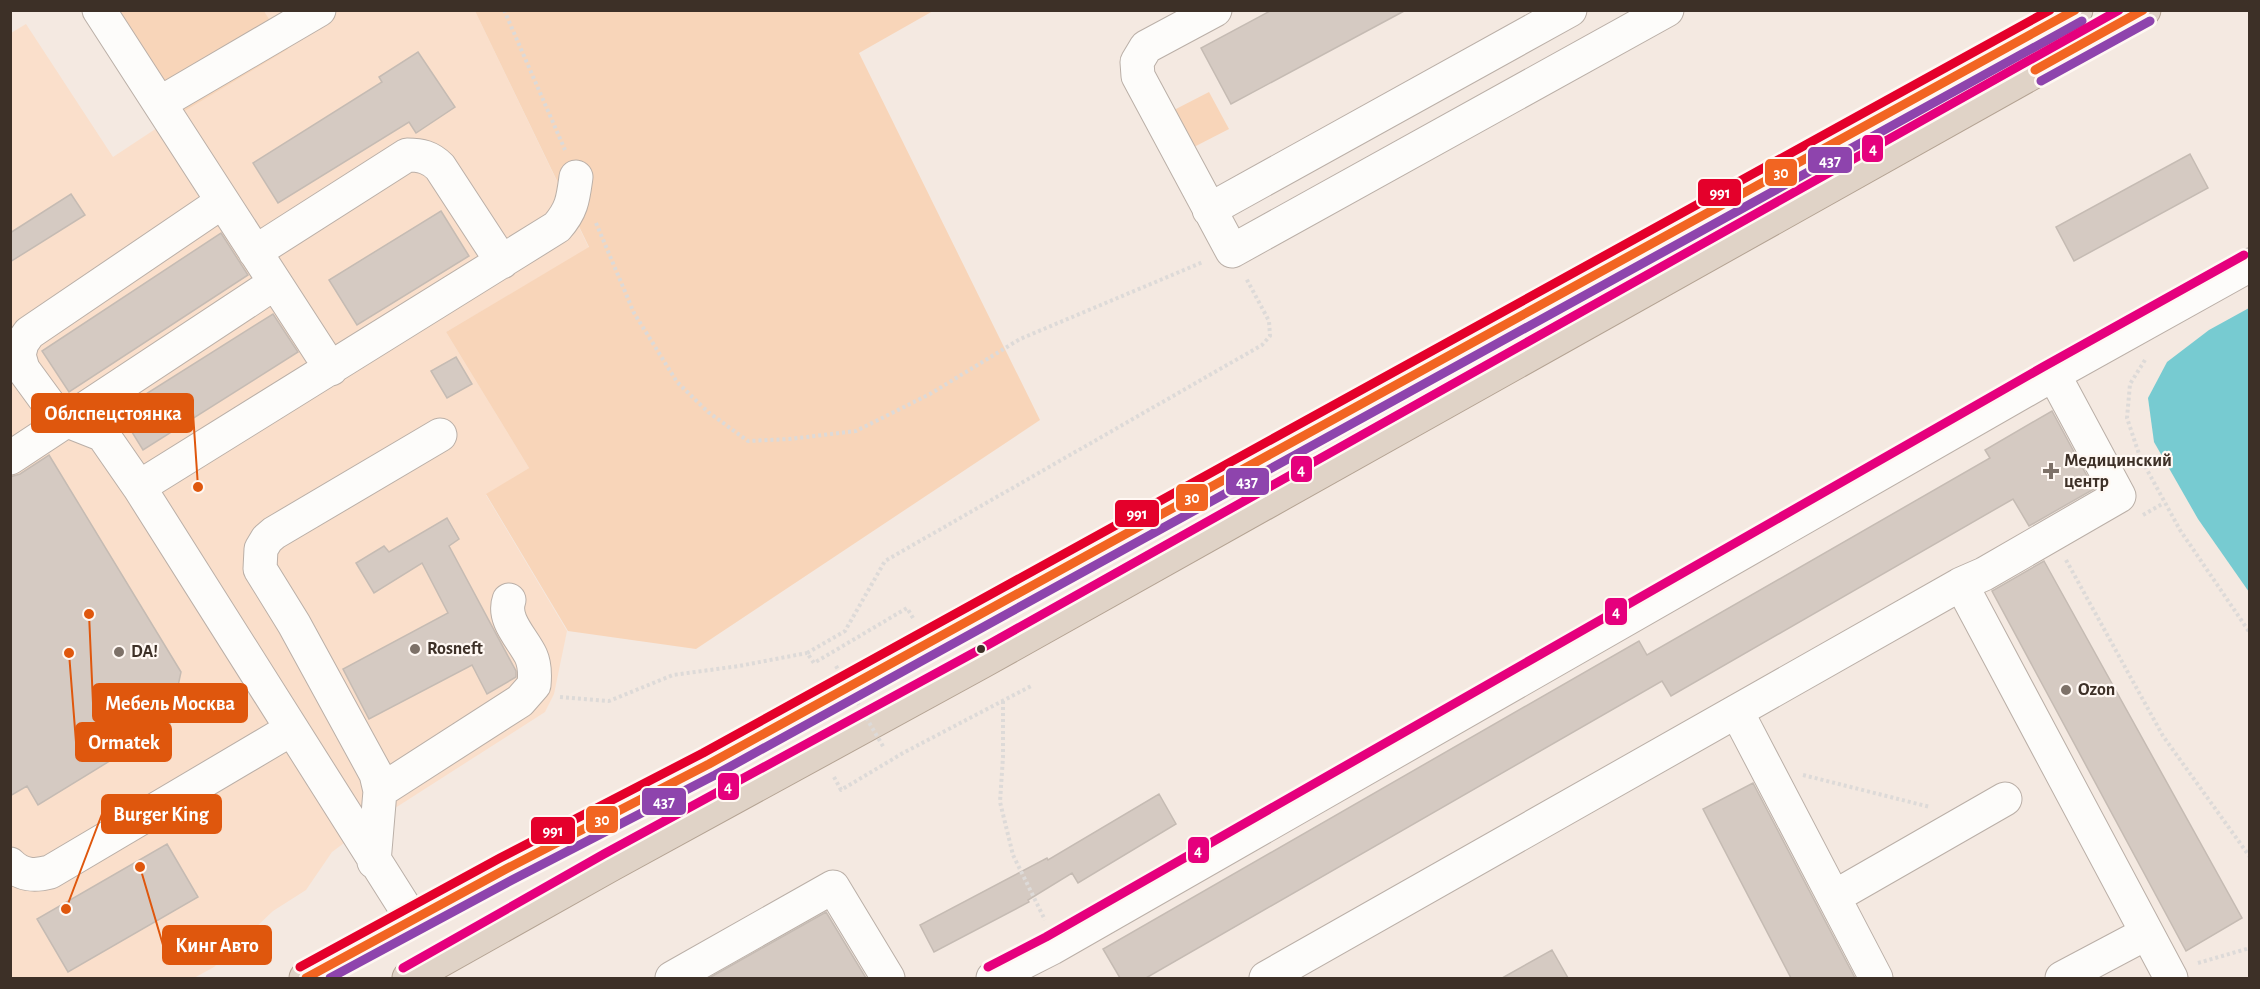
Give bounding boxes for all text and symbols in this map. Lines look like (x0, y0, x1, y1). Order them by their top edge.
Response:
line badge: 4 (1861, 134, 1884, 163)
text: 4 (1869, 141, 1877, 157)
line badge: 437 (1807, 146, 1853, 174)
text: 437 (1819, 153, 1841, 169)
line badge: 30 (1764, 158, 1798, 187)
text: 30 (1773, 165, 1789, 181)
line badge: 991 (1697, 178, 1742, 207)
text: 991 (1709, 185, 1731, 201)
callout: Облспецстоянка (32, 394, 193, 432)
text: Облспецстоянка (44, 404, 182, 424)
place label: Медицинский центр (2064, 452, 2172, 491)
line badge: 4 (1290, 455, 1313, 483)
text: 4 (1297, 462, 1305, 478)
marker: Медицинский центр (2042, 462, 2060, 480)
line badge: 437 (1225, 467, 1270, 496)
text: 437 (1236, 474, 1258, 490)
line badge: 30 (1175, 483, 1209, 512)
text: 30 (1184, 490, 1200, 506)
line badge: 991 (1114, 499, 1160, 528)
text: 991 (1126, 506, 1148, 522)
line badge: 4 (1604, 597, 1628, 626)
text: 4 (1612, 604, 1620, 620)
place label: Rosneft (427, 640, 483, 658)
marker: Rosneft (408, 642, 422, 656)
place label: DA! (131, 643, 158, 661)
unlabelled marker (975, 643, 987, 655)
marker: DA! (112, 645, 126, 659)
place label: Ozon (2078, 681, 2115, 699)
marker: Ozon (2059, 683, 2073, 697)
callout: Мебель Москва (93, 684, 247, 722)
text: Мебель Москва (105, 694, 236, 714)
callout: Ormatek (76, 723, 171, 761)
text: Ormatek (88, 733, 160, 753)
line badge: 4 (717, 772, 740, 801)
text: 4 (724, 779, 732, 795)
line badge: 437 (641, 787, 687, 816)
text: 437 (653, 794, 675, 810)
callout: Burger King (102, 795, 221, 833)
text: Burger King (113, 805, 210, 825)
line badge: 30 (585, 805, 619, 834)
text: 30 (594, 812, 610, 828)
line badge: 991 (530, 816, 576, 845)
text: 991 (542, 823, 564, 839)
line badge: 4 (1187, 836, 1210, 864)
text: 4 (1194, 843, 1202, 859)
callout: Кинг Авто (163, 926, 271, 964)
text: Кинг Авто (175, 936, 259, 956)

